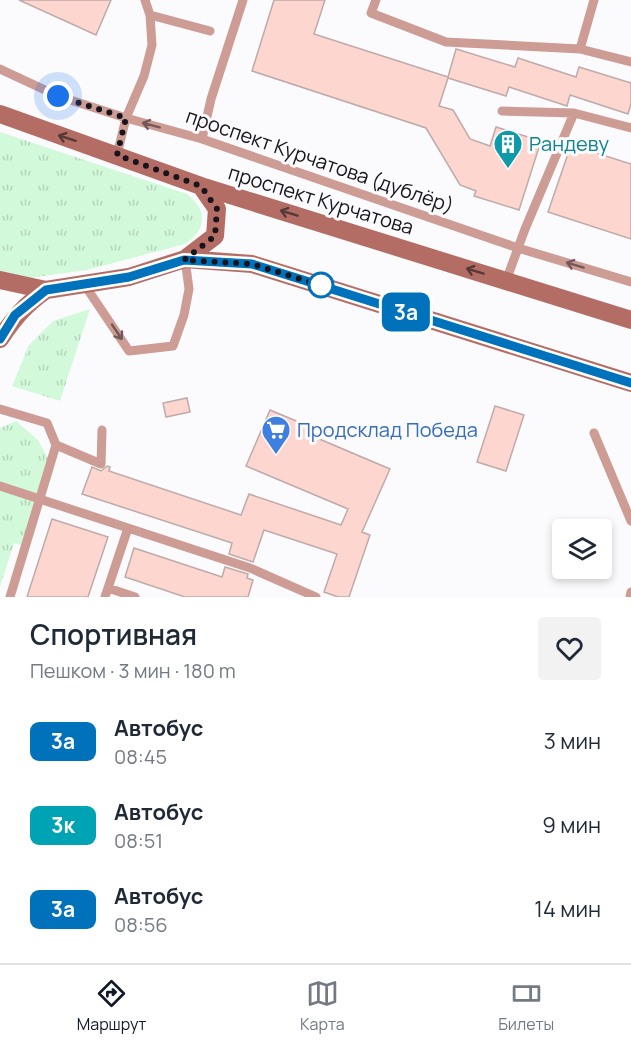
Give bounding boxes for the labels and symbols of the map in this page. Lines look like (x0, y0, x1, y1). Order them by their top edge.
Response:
your location (43, 81, 73, 111)
street label: проспект Курчатова (дублёр) (183, 104, 457, 218)
one-way arrow (141, 119, 160, 130)
building icon: Рандеву (492, 128, 524, 170)
place label: Рандеву (529, 130, 609, 157)
one-way arrow (58, 132, 77, 143)
street label: проспект Курчатова (226, 160, 416, 240)
one-way arrow (280, 207, 299, 218)
one-way arrow (566, 259, 585, 270)
one-way arrow (466, 265, 485, 276)
unlabelled marker (308, 272, 334, 298)
line badge: 3а (379, 292, 433, 332)
one-way arrow (111, 324, 123, 340)
supermarket icon: Продсклад Победа (260, 414, 292, 456)
place label: Продсклад Победа (297, 416, 478, 443)

